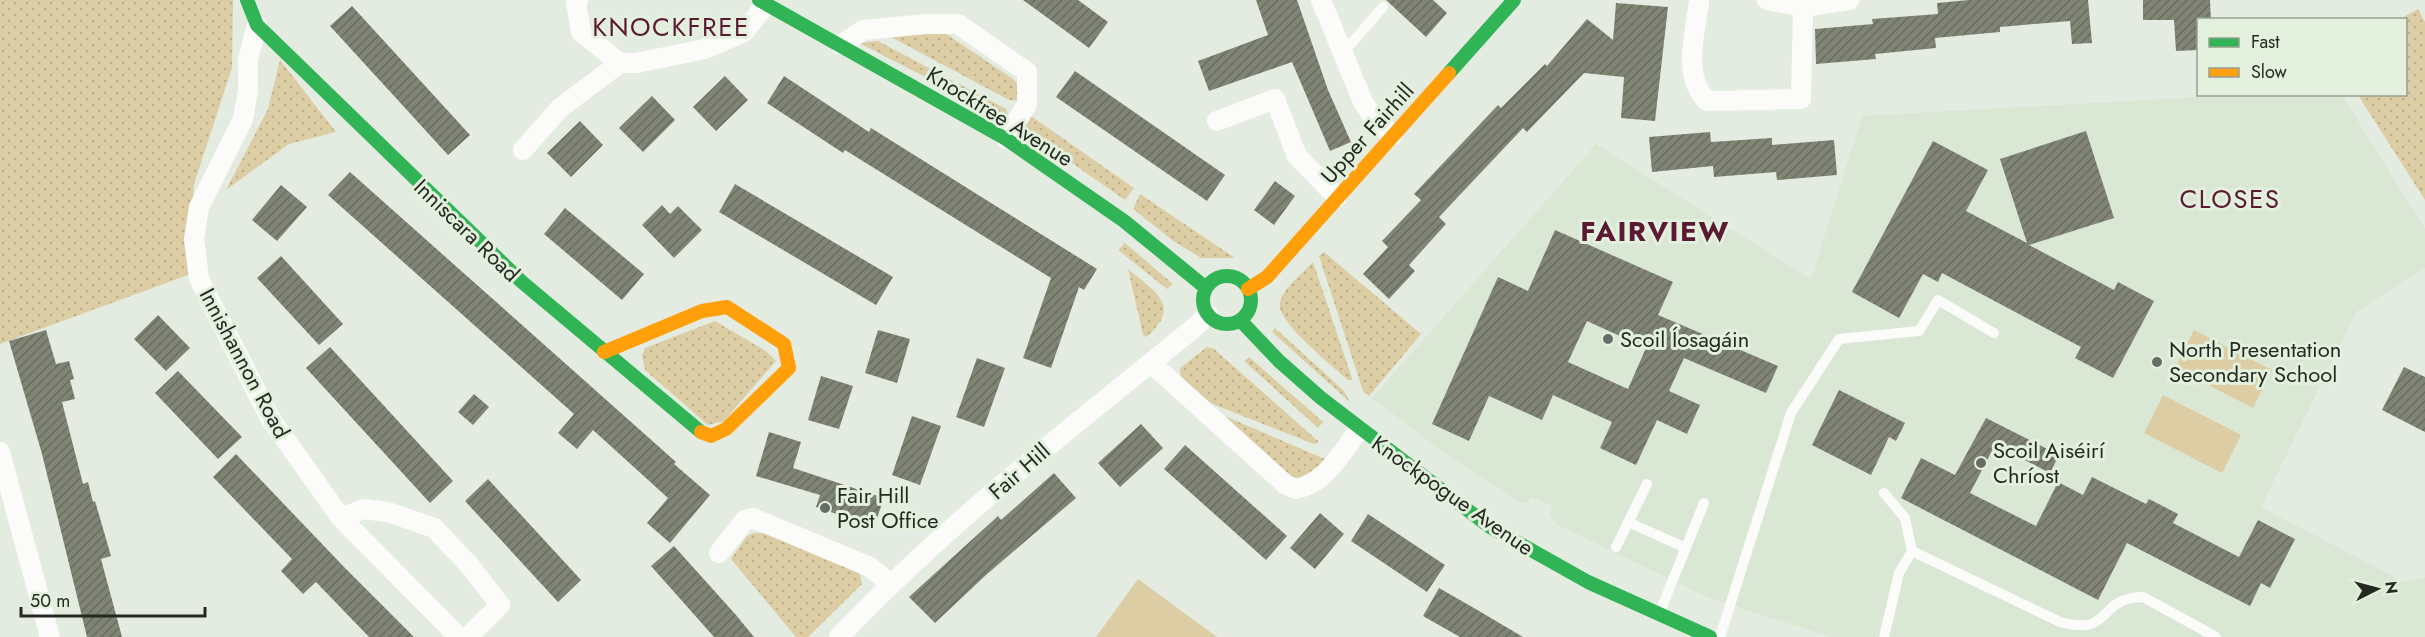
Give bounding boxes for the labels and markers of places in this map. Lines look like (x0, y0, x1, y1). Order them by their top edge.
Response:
place label: Scoil Íosagáin (1620, 323, 1749, 355)
marker: Scoil Íosagáin (1601, 332, 1615, 346)
place label: North Presentation Secondary School (2169, 333, 2341, 390)
marker: North Presentation Secondary School (2150, 355, 2164, 369)
place label: Scoil Aiséirí Chríost (1993, 434, 2106, 491)
marker: Scoil Aiséirí Chríost (1974, 456, 1988, 470)
place label: Fair Hill Post Office (837, 479, 939, 536)
marker: Fair Hill Post Office (818, 501, 832, 515)

